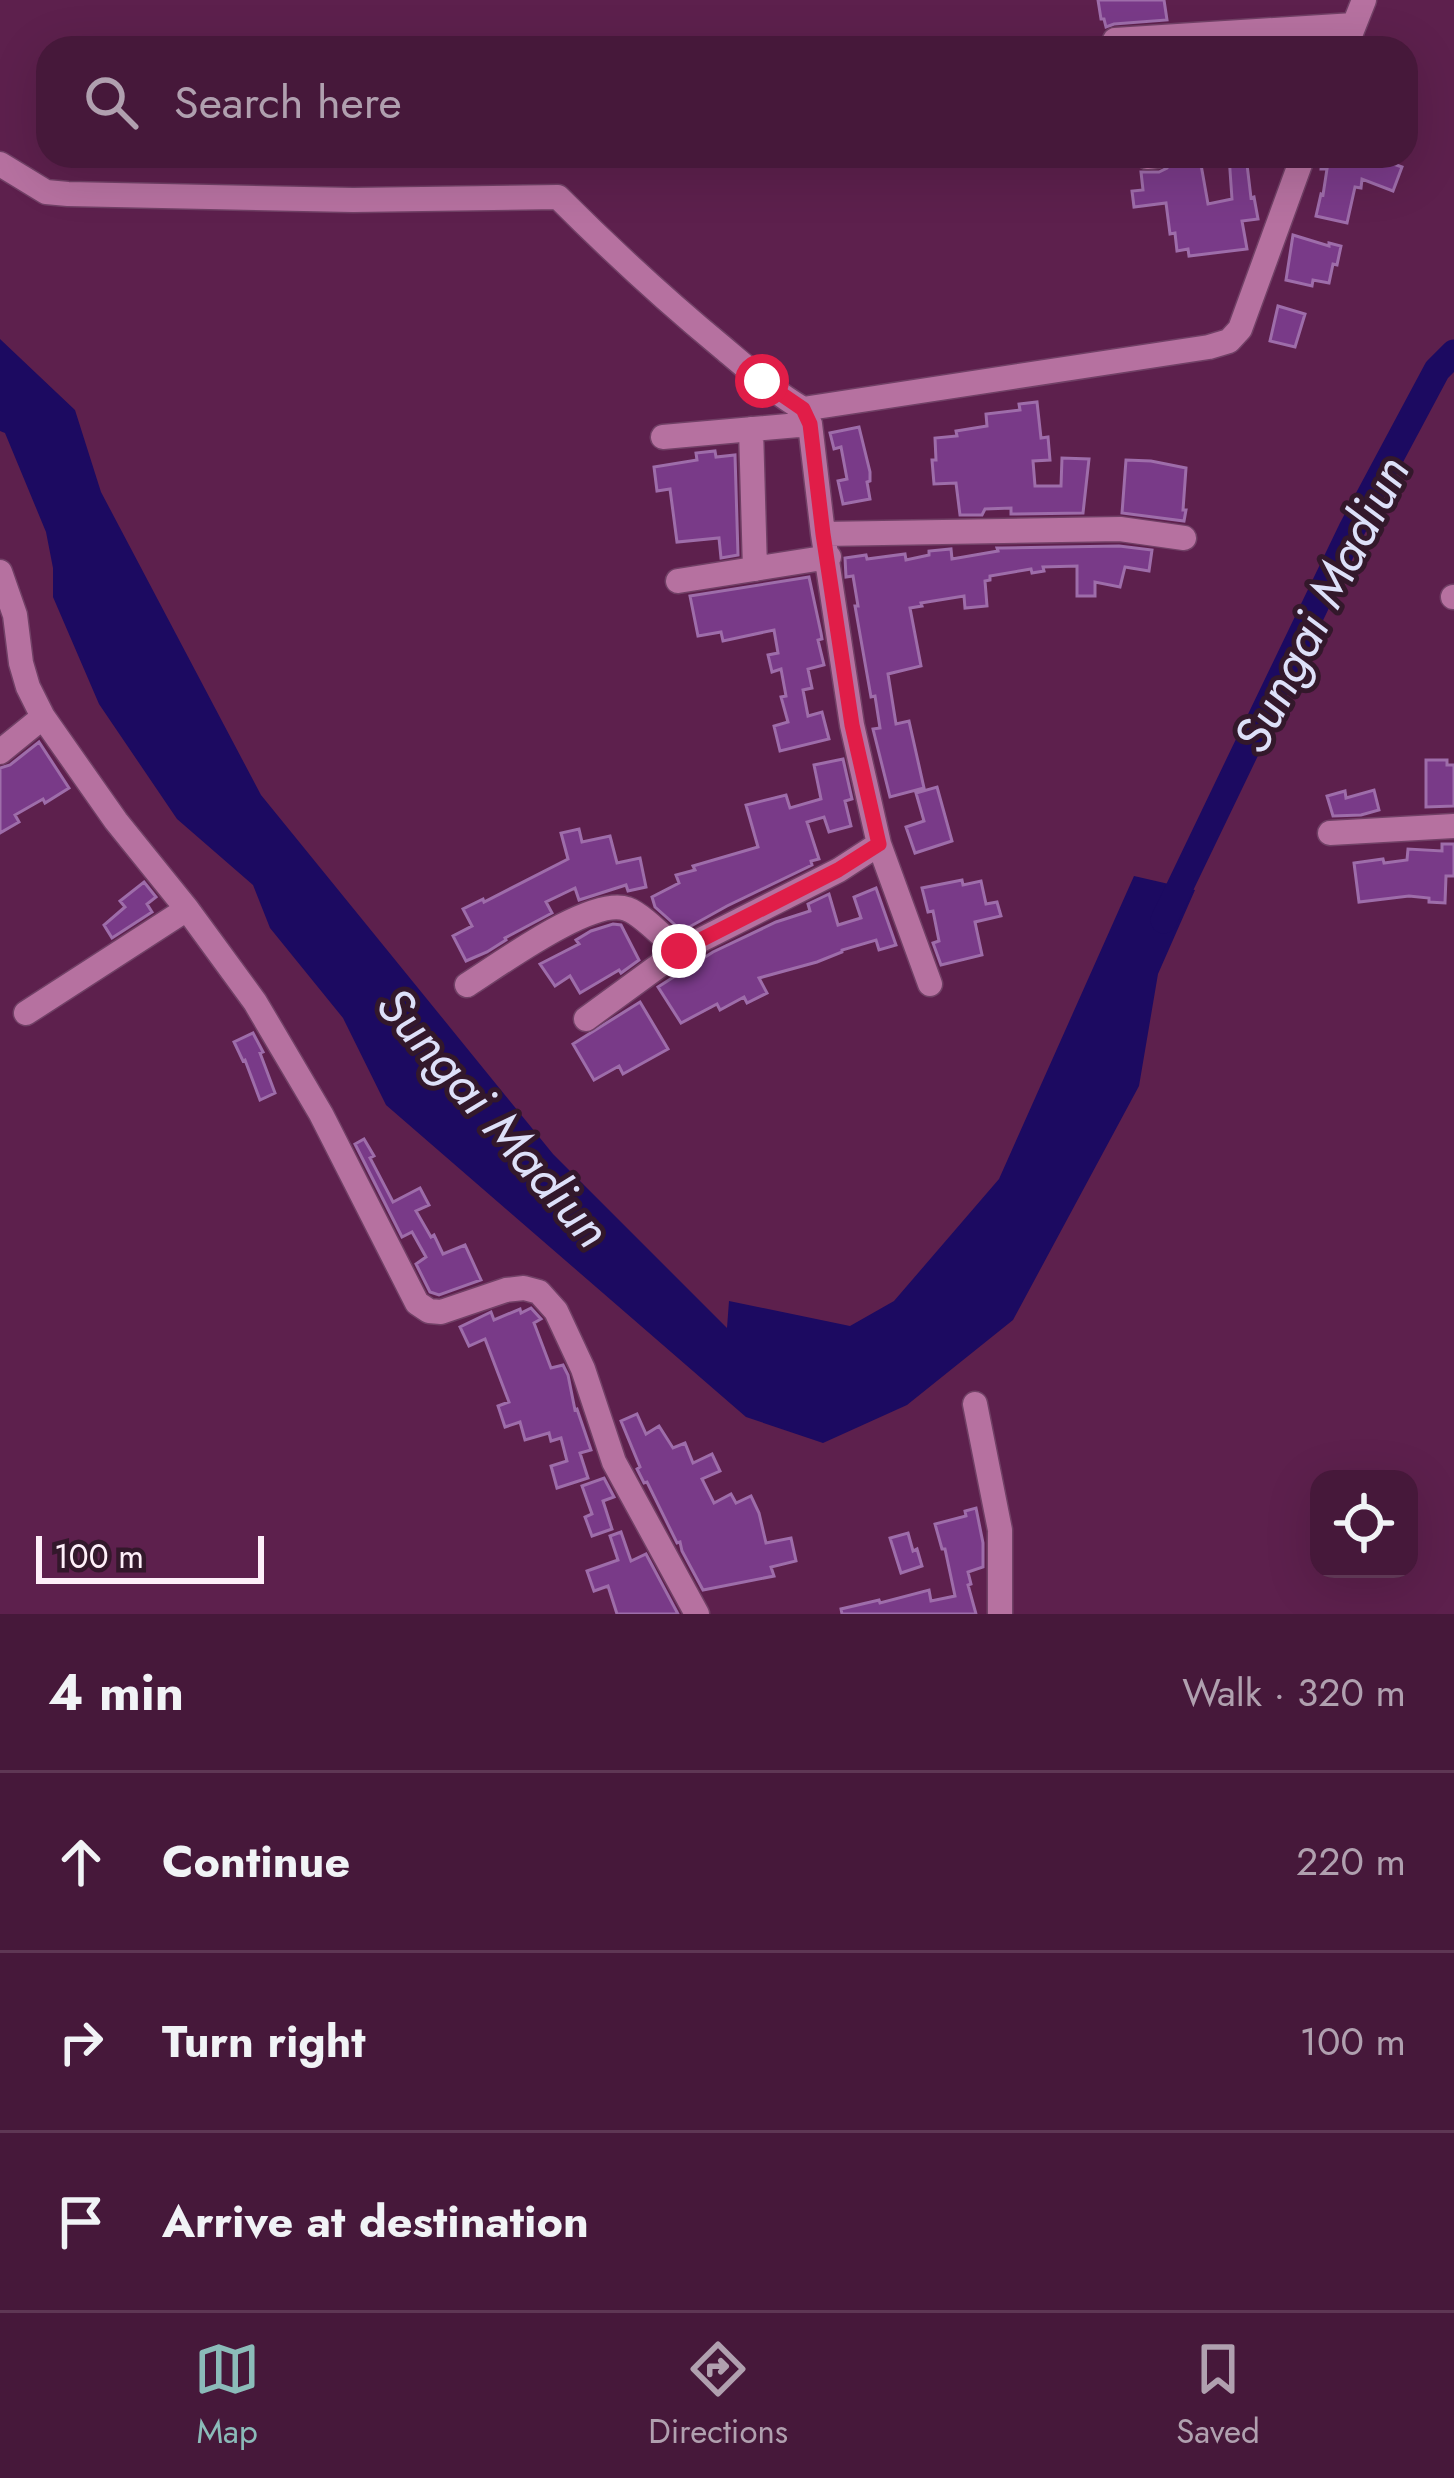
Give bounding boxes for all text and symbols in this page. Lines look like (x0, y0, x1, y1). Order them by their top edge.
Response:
search box (36, 36, 1418, 168)
icon: search (78, 69, 144, 135)
text: Search here (174, 70, 402, 135)
route start (735, 354, 789, 408)
water label: Sungai Madiun (1214, 442, 1428, 766)
route end (652, 924, 706, 978)
water label: Sungai Madiun (359, 970, 629, 1264)
map controls (1310, 1470, 1418, 1578)
button: locate (1310, 1470, 1418, 1578)
scale bar (36, 1530, 264, 1583)
text: 100 m (54, 1533, 144, 1580)
text: 4 min (48, 1655, 184, 1729)
text: Walk · 320 m (1182, 1664, 1406, 1721)
icon: ahead (48, 1829, 114, 1895)
text: Continue (162, 1829, 350, 1894)
text: 220 m (1296, 1833, 1406, 1890)
icon: right (48, 2009, 114, 2075)
text: Turn right (162, 2009, 366, 2074)
text: 100 m (1300, 2013, 1406, 2070)
icon: arrive (48, 2189, 114, 2255)
text: Arrive at destination (162, 2189, 589, 2254)
tab: Map (194, 2336, 260, 2455)
tab: Directions (648, 2336, 788, 2455)
tab: Saved (1176, 2336, 1260, 2455)

